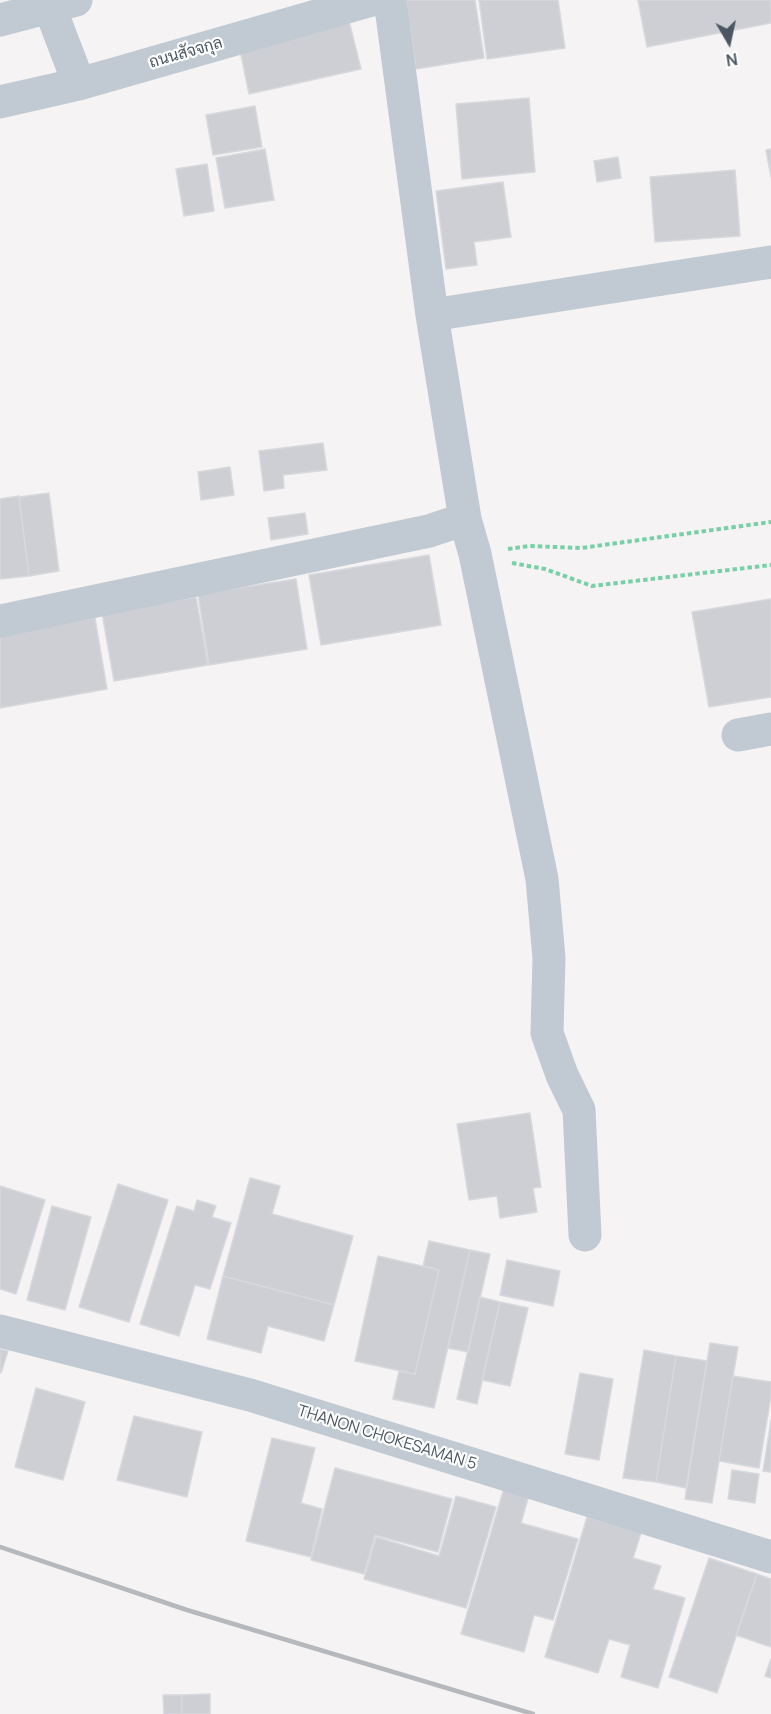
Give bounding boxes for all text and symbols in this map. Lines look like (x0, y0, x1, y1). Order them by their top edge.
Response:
north arrow (699, 12, 759, 72)
street label: ถนนสัจจกุล (147, 33, 225, 73)
text: N (724, 48, 739, 72)
street label: THANON CHOKESAMAN 5 (295, 1402, 479, 1474)

